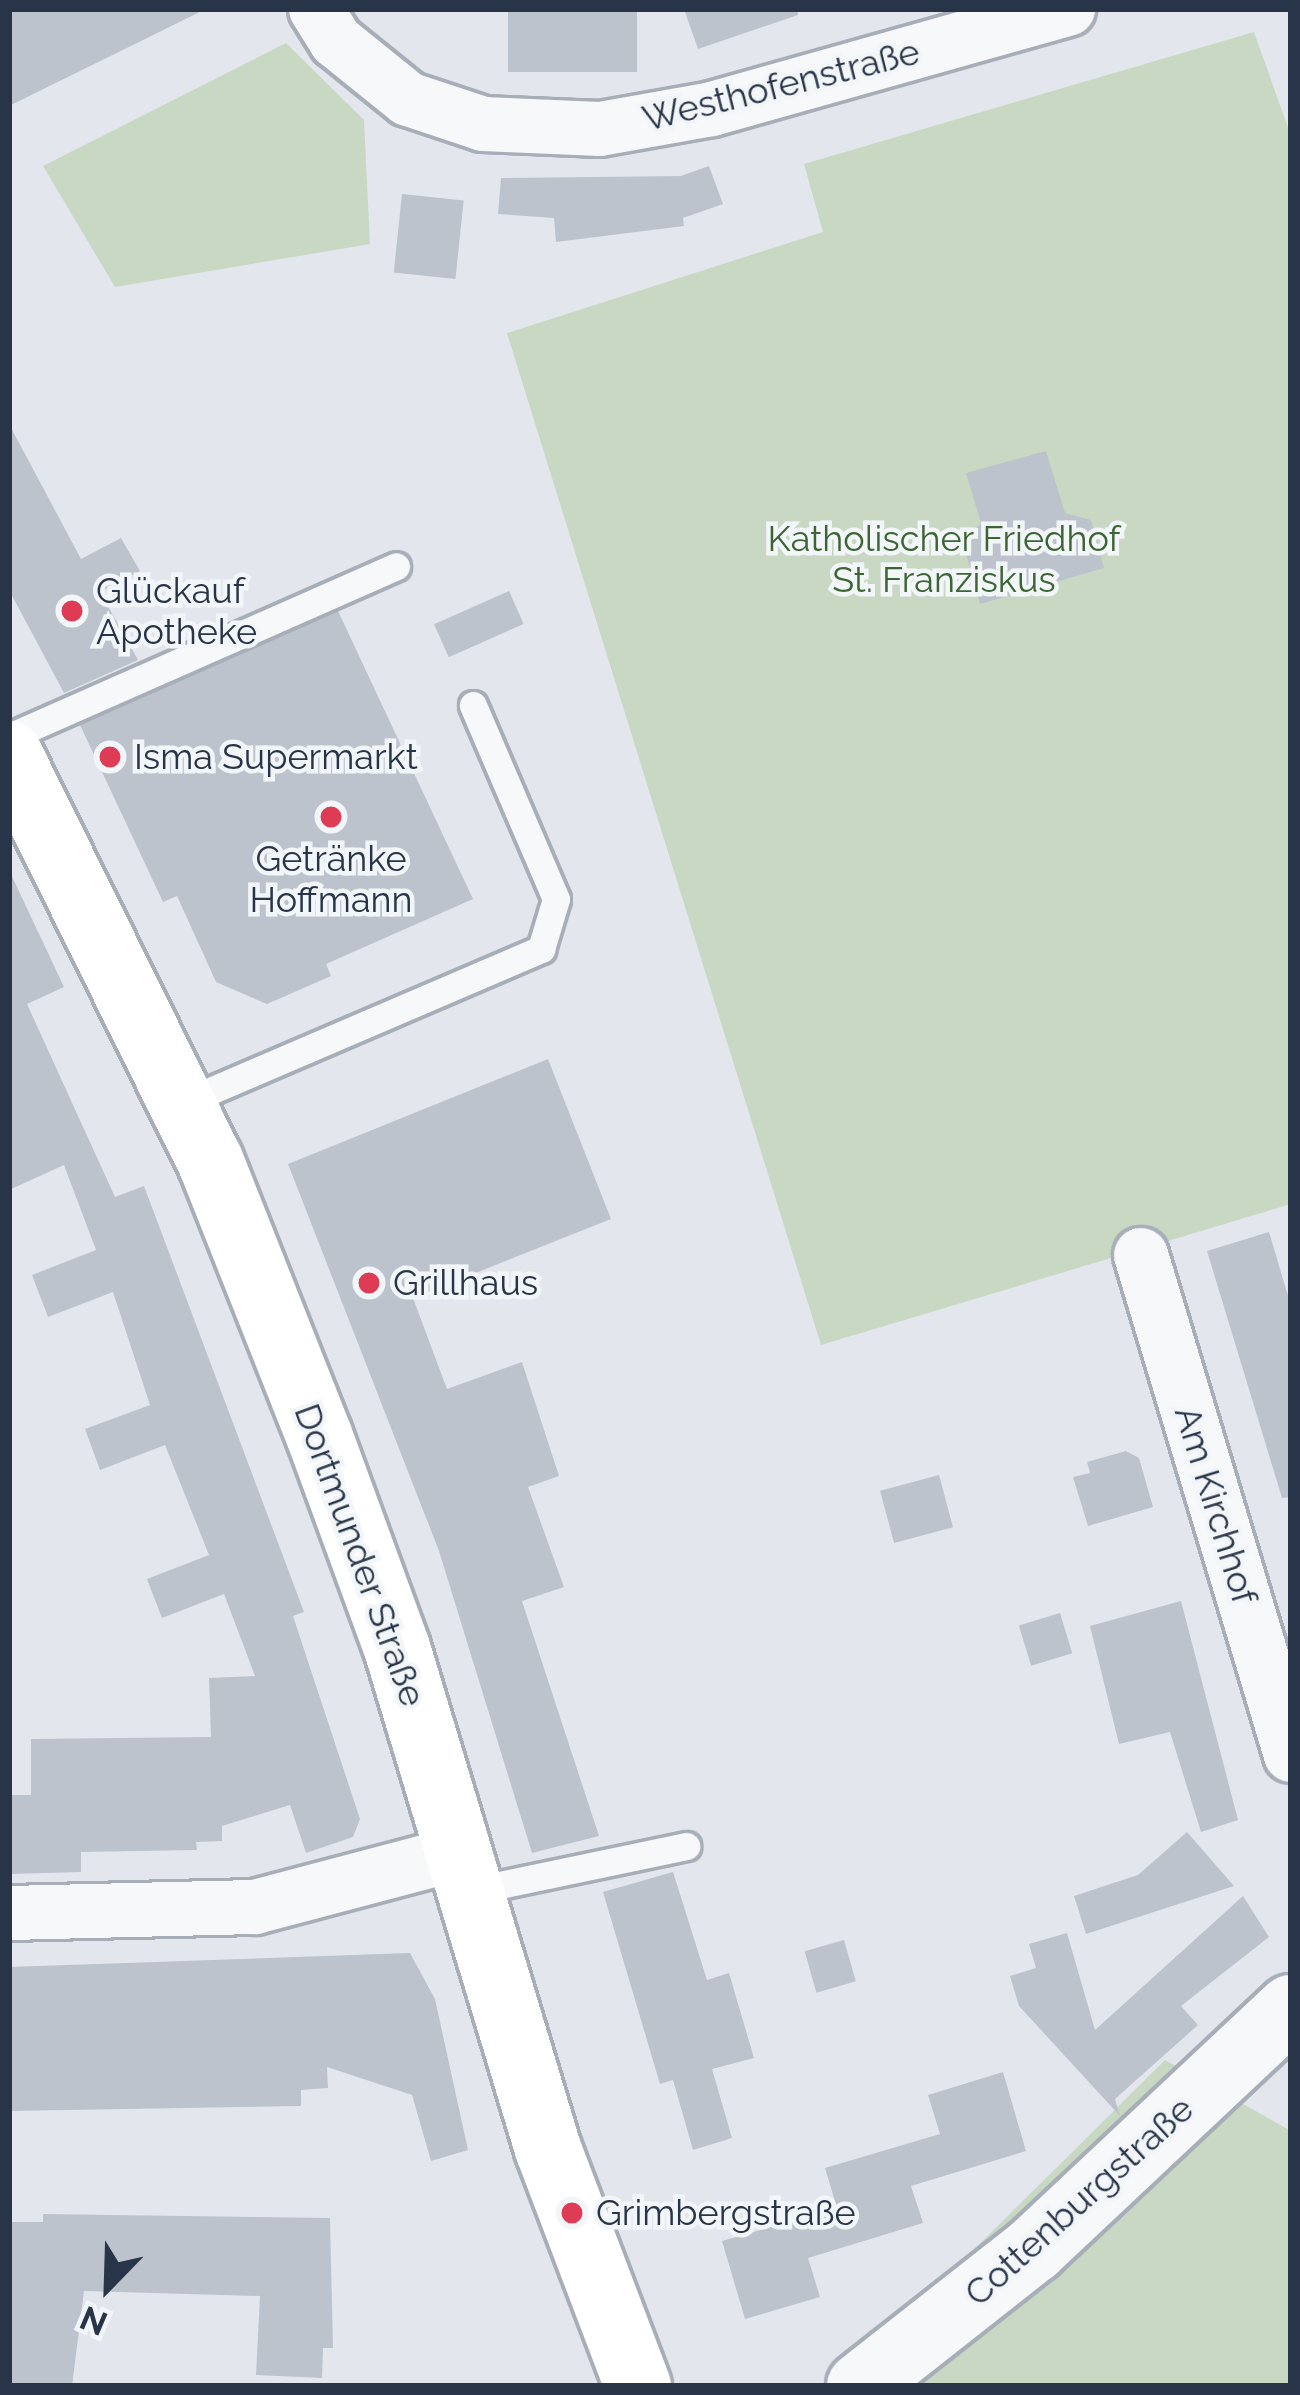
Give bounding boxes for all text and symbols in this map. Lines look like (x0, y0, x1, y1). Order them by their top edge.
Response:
street label: Westhofenstraße (638, 30, 924, 140)
park label: Katholischer Friedhof St. Franziskus (767, 516, 1121, 601)
place label: Glückauf Apotheke (96, 568, 257, 653)
marker: Glückauf Apotheke (59, 598, 85, 624)
place label: Isma Supermarkt (134, 735, 418, 779)
marker: Isma Supermarkt (97, 744, 123, 770)
marker: Getränke Hoffmann (318, 804, 344, 830)
place label: Getränke Hoffmann (249, 836, 413, 921)
place label: Grillhaus (393, 1261, 538, 1305)
marker: Grillhaus (356, 1270, 382, 1296)
street label: Dortmunder Straße (285, 1398, 435, 1712)
street label: Am Kirchhof (1165, 1401, 1267, 1609)
street label: Cottenburgstraße (956, 2087, 1202, 2315)
place label: Grimbergstraße (596, 2191, 856, 2235)
marker: Grimbergstraße (559, 2200, 585, 2226)
north arrow (48, 2227, 168, 2347)
text: N (75, 2298, 113, 2343)

